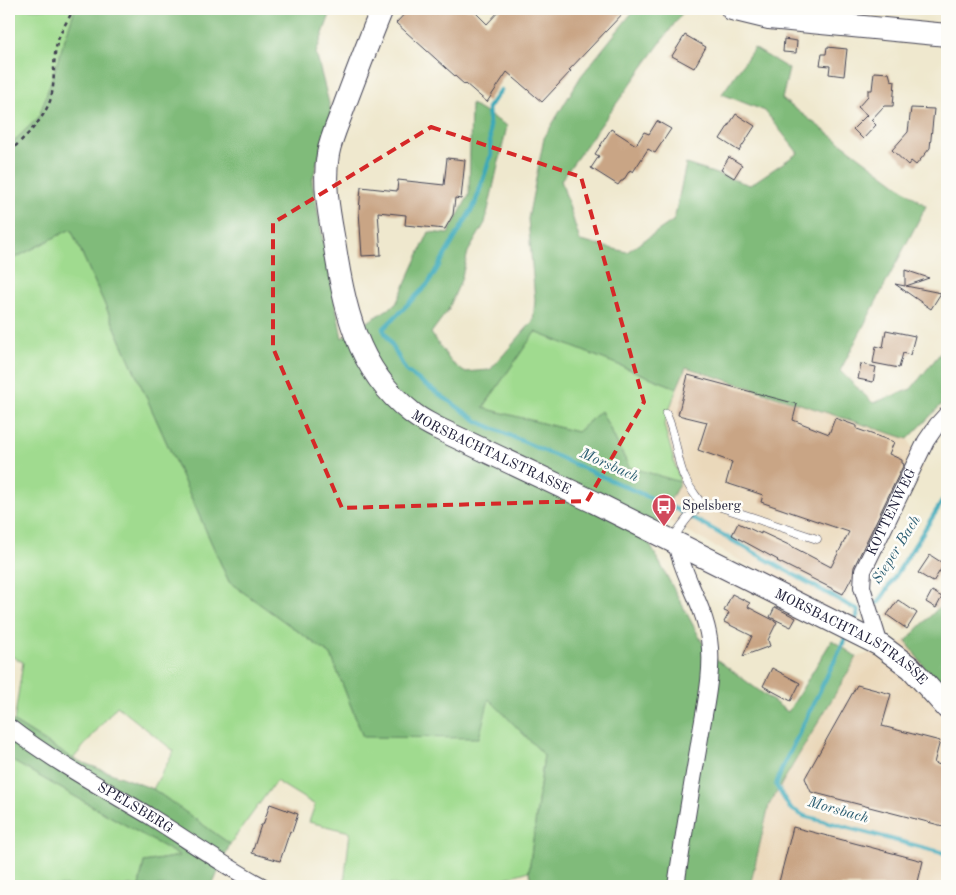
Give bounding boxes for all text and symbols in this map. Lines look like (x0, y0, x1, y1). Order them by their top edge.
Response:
street label: MORSBACHTALSTRASSE (409, 408, 573, 497)
water label: Morsbach (577, 446, 641, 486)
street label: KOTTENWEG (864, 466, 918, 558)
bus stop icon: Spelsberg (651, 493, 677, 527)
place label: Spelsberg (682, 499, 742, 513)
water label: Sieper Bach (870, 513, 924, 587)
street label: MORSBACHTALSTRASSE (772, 587, 930, 688)
street label: SPELSBERG (95, 780, 175, 836)
water label: Morsbach (805, 795, 870, 827)

